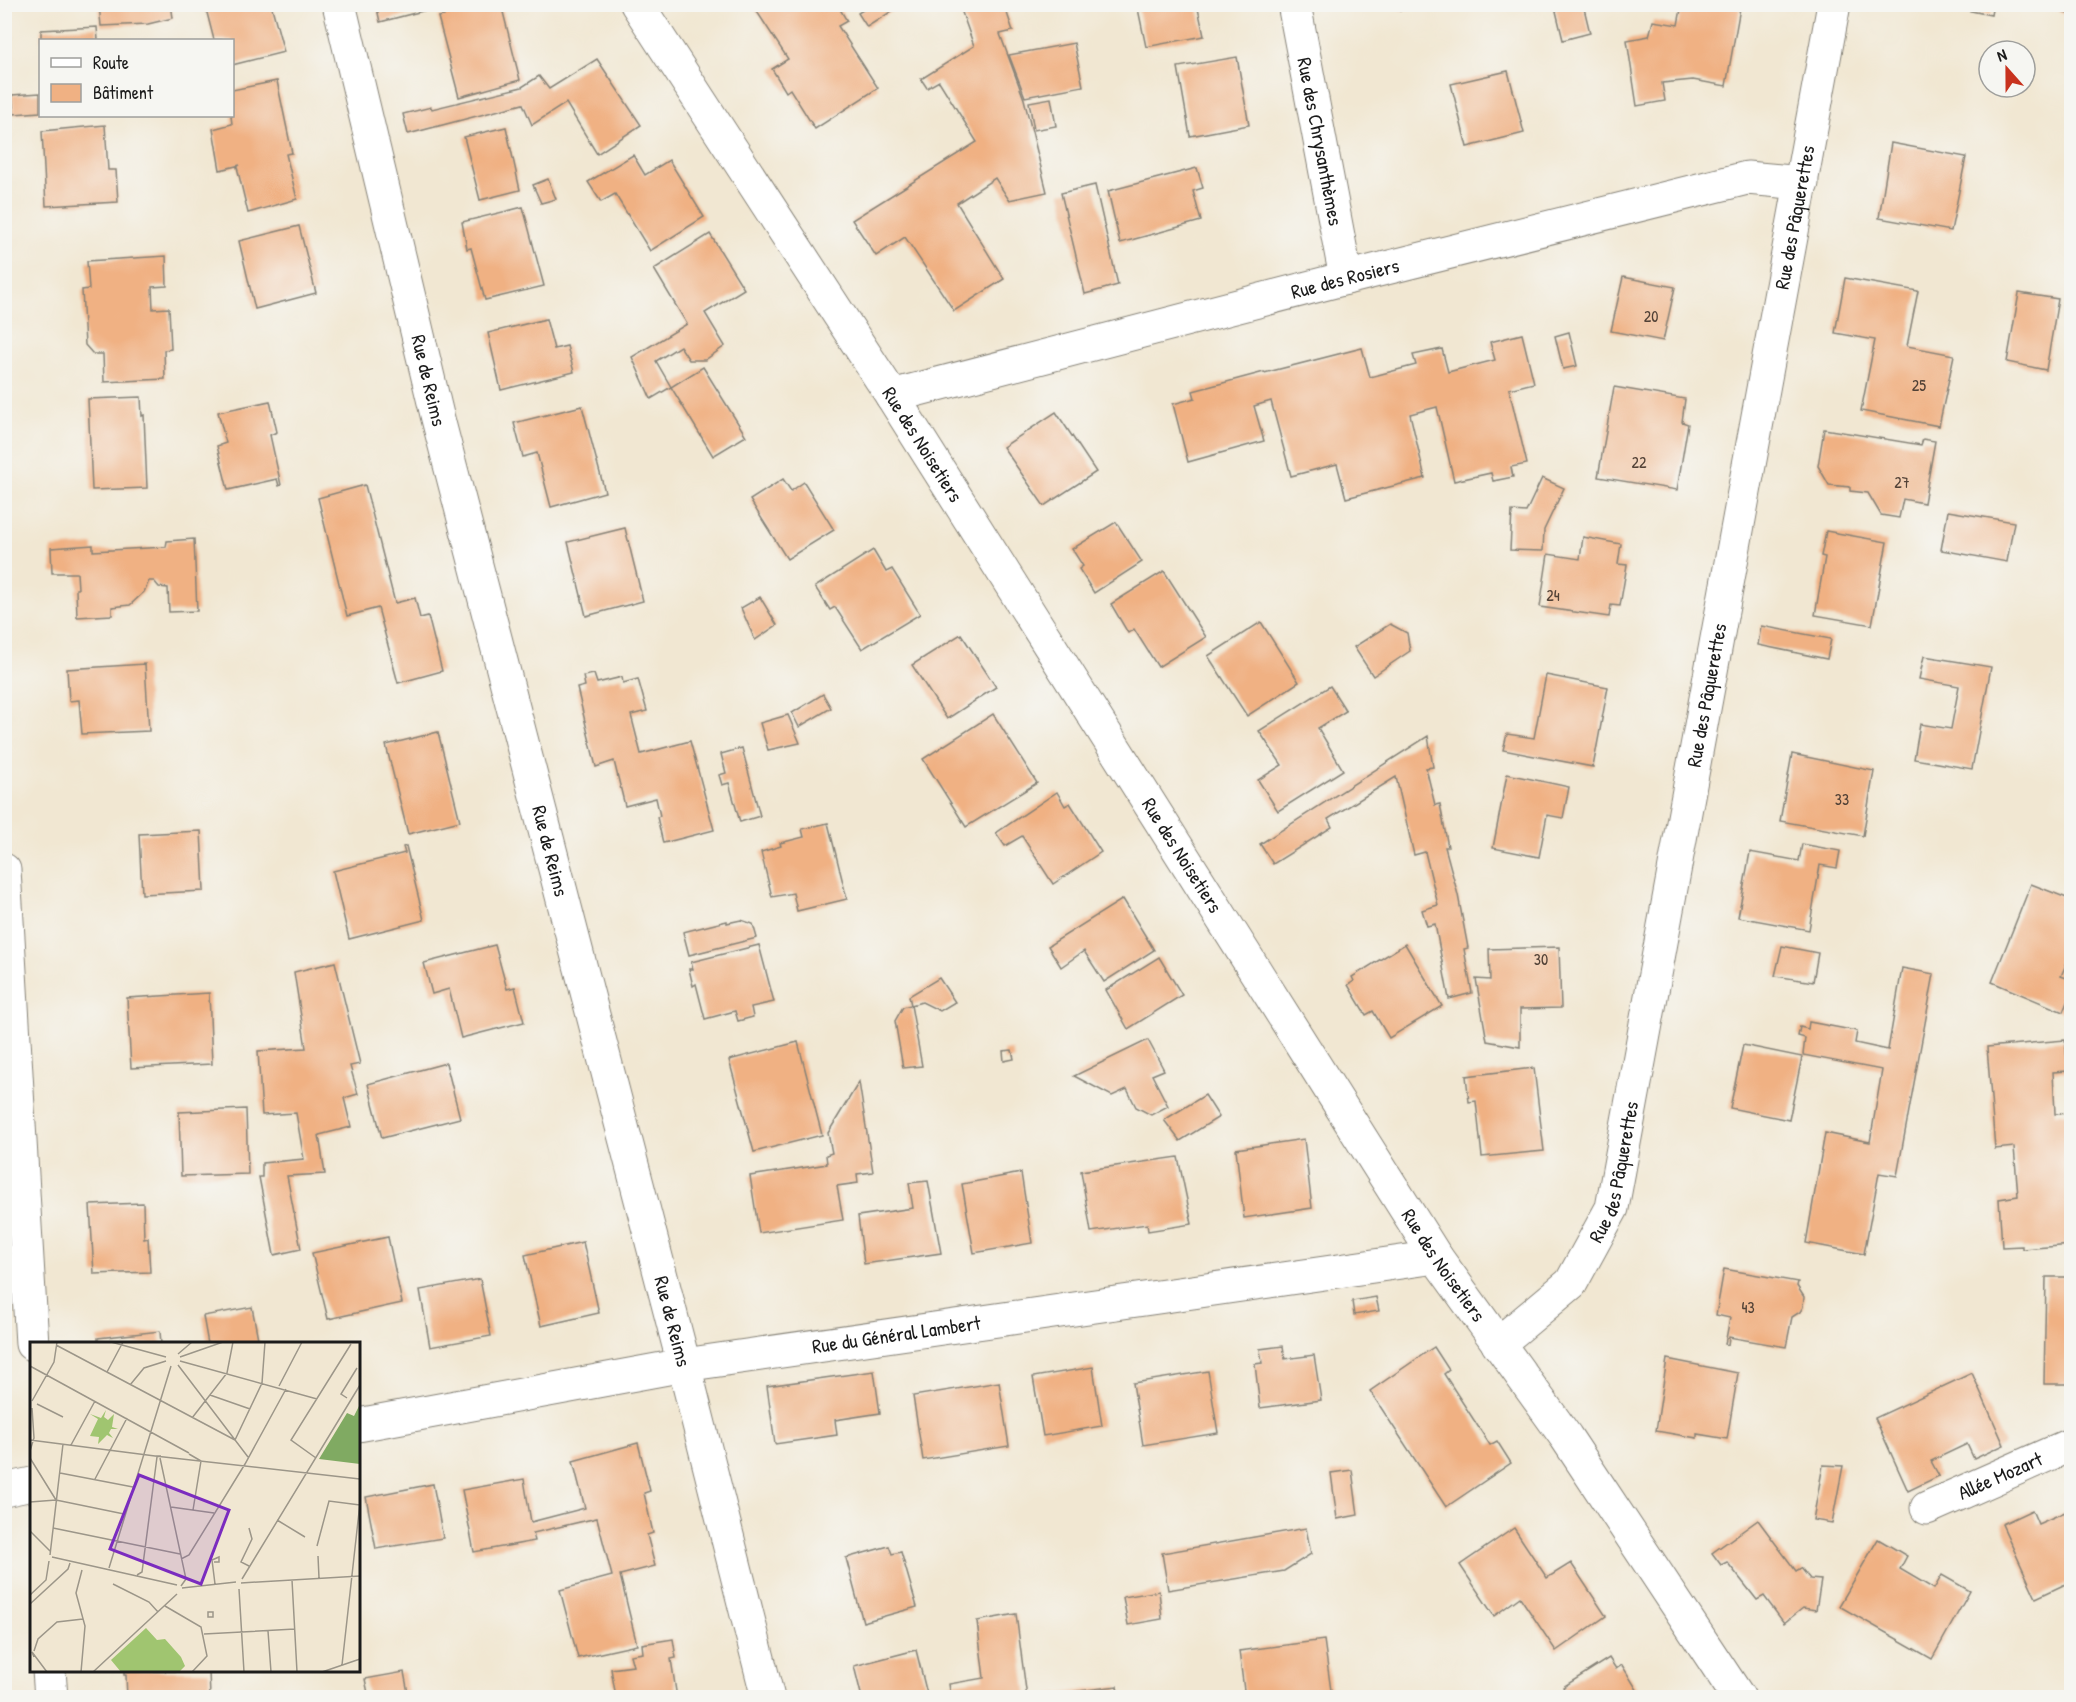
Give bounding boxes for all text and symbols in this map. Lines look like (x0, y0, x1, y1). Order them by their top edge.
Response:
legend (39, 39, 234, 117)
north arrow (1977, 39, 2037, 99)
text: N (1994, 43, 2010, 67)
text: Route (93, 50, 129, 75)
street label: Rue des Chrysanthèmes (1291, 55, 1350, 228)
text: Bâtiment (93, 80, 154, 105)
street label: Rue des Pâquerettes (1768, 143, 1821, 291)
street label: Rue des Rosiers (1288, 251, 1402, 305)
house number: 20 (1644, 305, 1658, 327)
street label: Rue de Reims (405, 332, 453, 429)
house number: 25 (1912, 374, 1926, 396)
street label: Rue des Noisetiers (877, 381, 970, 507)
house number: 22 (1632, 451, 1647, 473)
house number: 27 (1894, 471, 1910, 493)
house number: 24 (1546, 584, 1560, 606)
street label: Rue des Pâquerettes (1680, 621, 1733, 769)
house number: 33 (1835, 788, 1849, 810)
street label: Rue des Noisetiers (1136, 792, 1229, 918)
street label: Rue de Reims (526, 802, 576, 900)
house number: 30 (1534, 948, 1548, 970)
street label: Rue des Pâquerettes (1582, 1099, 1644, 1247)
street label: Rue des Noisetiers (1396, 1203, 1492, 1327)
street label: Rue de Reims (648, 1273, 698, 1370)
house number: 43 (1741, 1296, 1755, 1318)
street label: Rue du Général Lambert (810, 1308, 983, 1359)
inset map (30, 1342, 360, 1672)
street label: Allée Mozart (1953, 1444, 2048, 1506)

